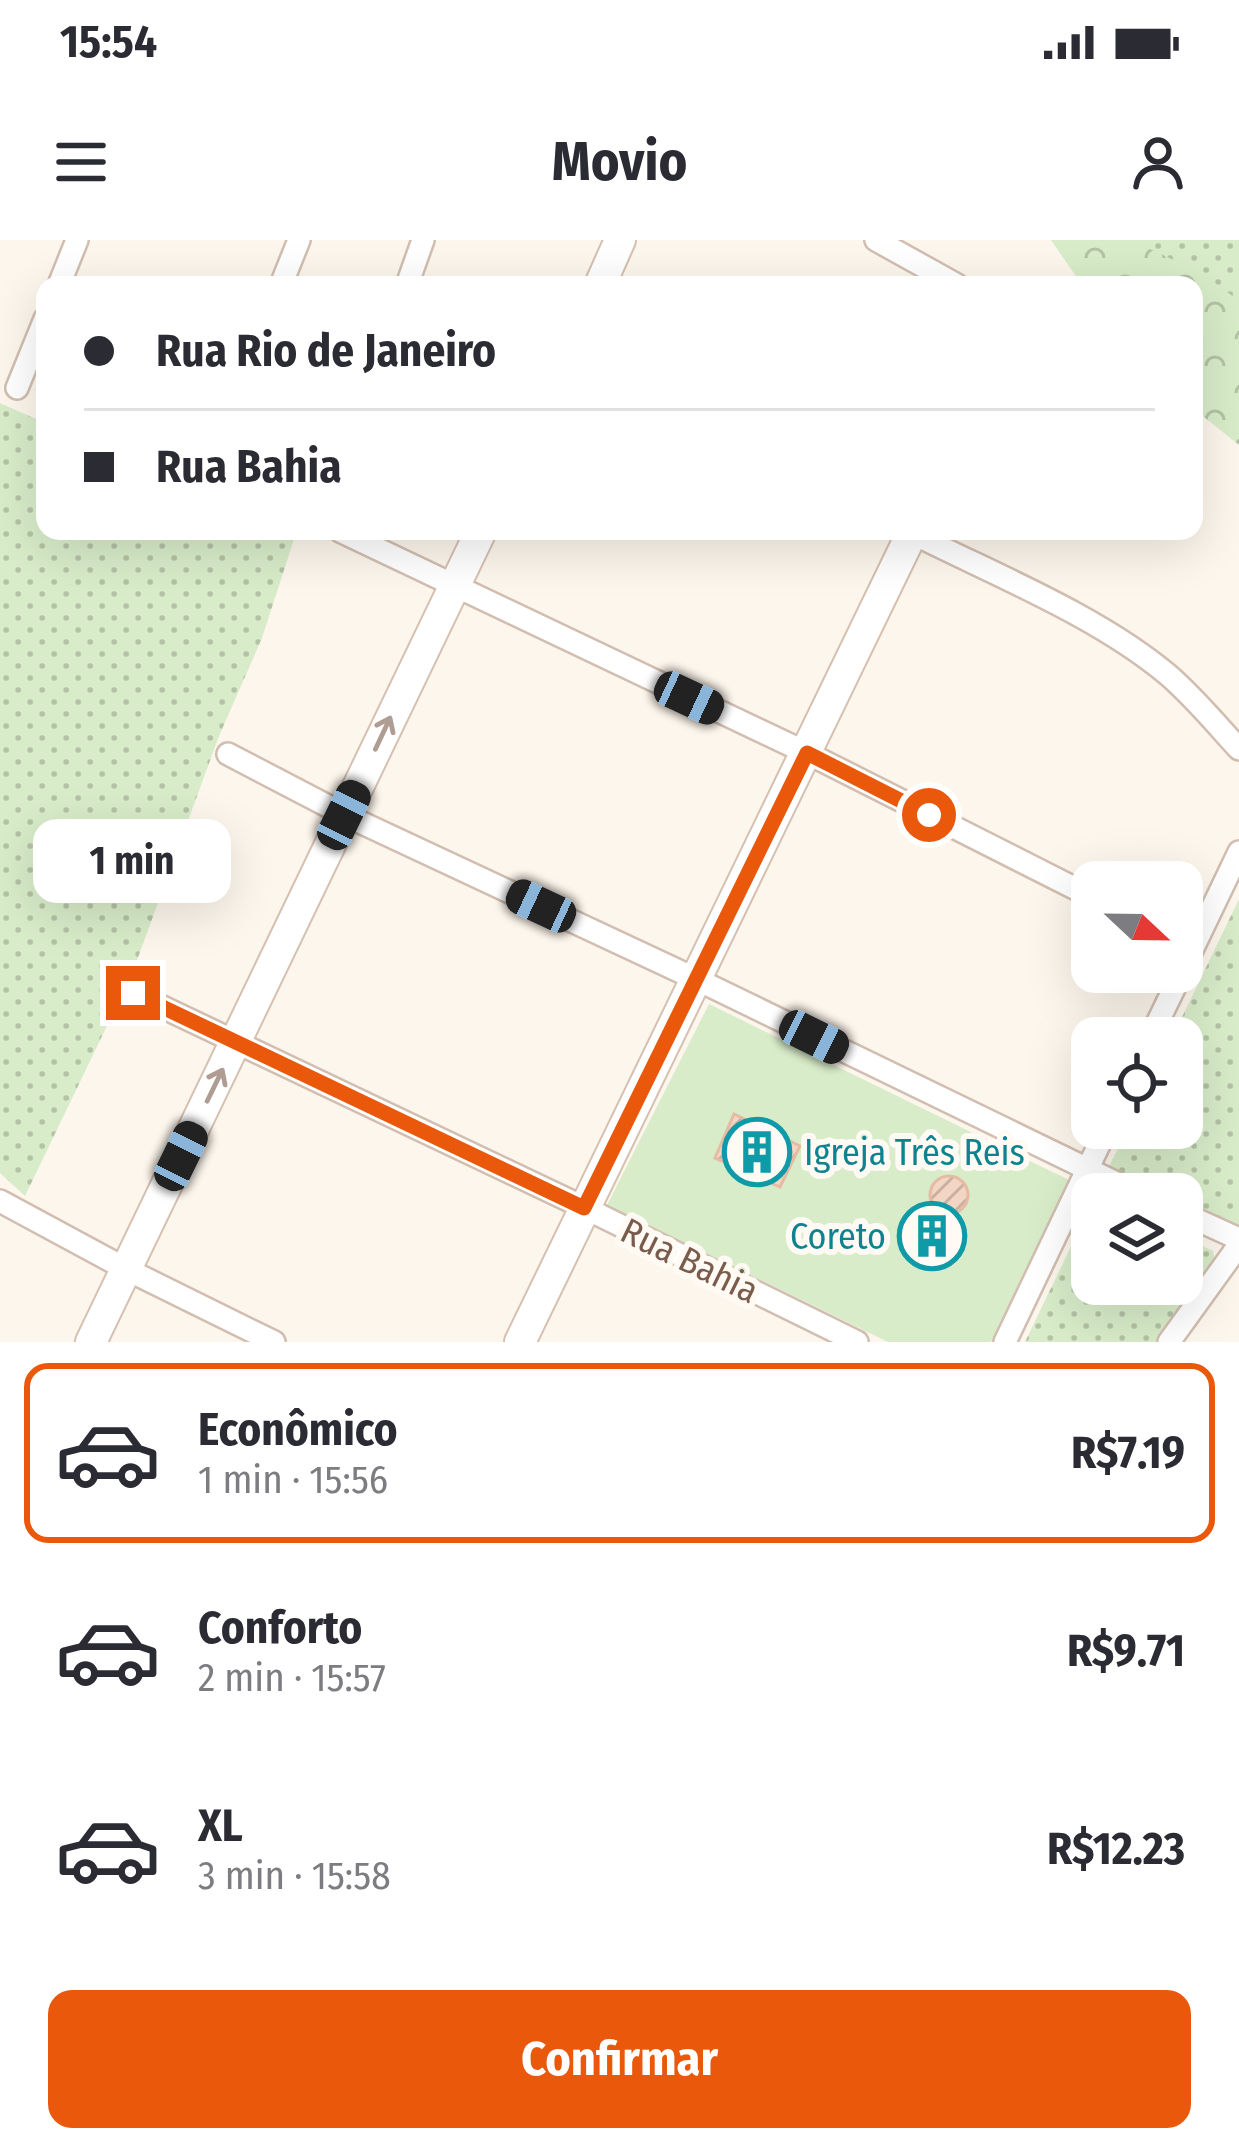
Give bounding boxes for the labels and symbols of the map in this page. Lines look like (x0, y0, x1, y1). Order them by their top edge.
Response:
car (649, 666, 729, 730)
one-way arrow (373, 716, 395, 752)
car (312, 775, 376, 855)
route start (902, 788, 956, 842)
callout: 1 min (34, 819, 232, 903)
north arrow (1071, 861, 1203, 993)
car (501, 874, 581, 938)
route end (106, 966, 160, 1020)
car (774, 1005, 854, 1069)
one-way arrow (205, 1068, 227, 1104)
car (149, 1116, 213, 1196)
building icon: Igreja Três Reis (722, 1117, 792, 1187)
place label: Igreja Três Reis (804, 1131, 1025, 1175)
building icon: Coreto (897, 1201, 967, 1271)
street label: Rua Bahia (614, 1209, 766, 1313)
place label: Coreto (790, 1215, 886, 1259)

